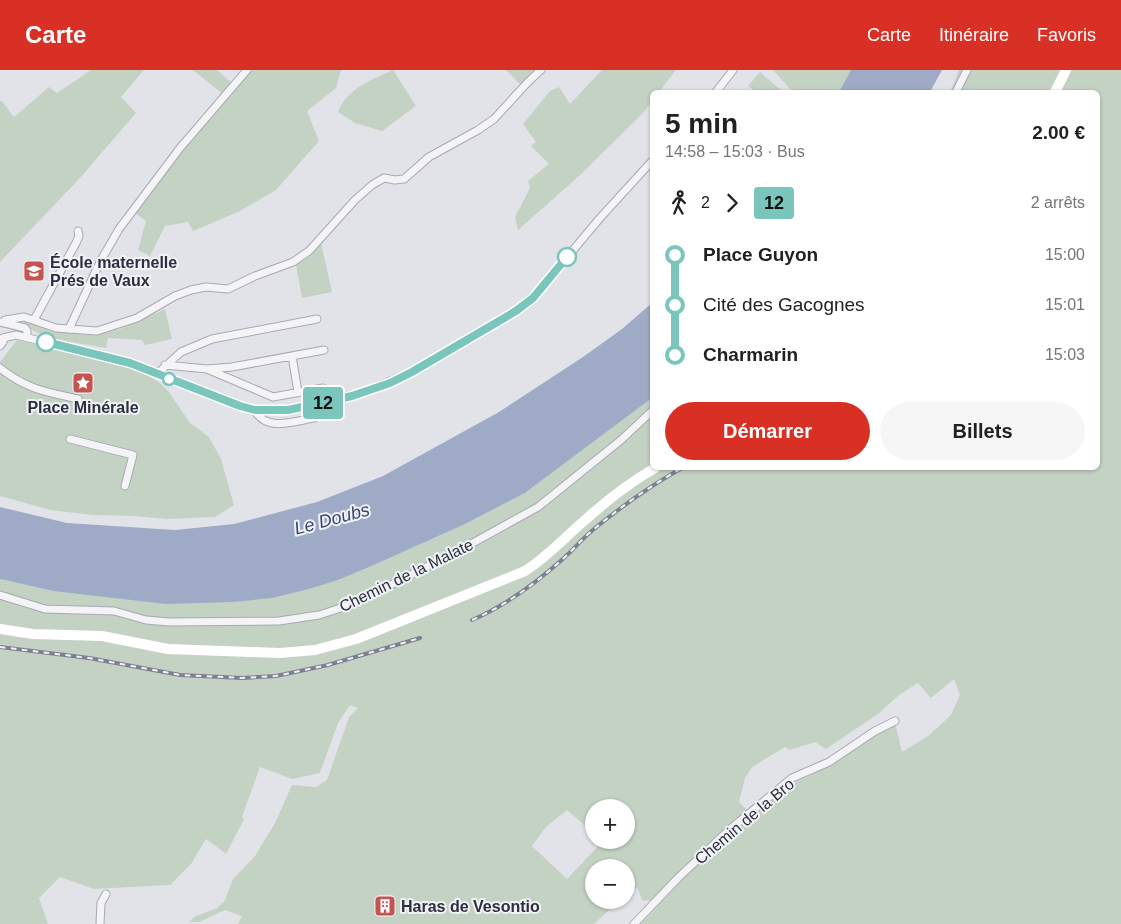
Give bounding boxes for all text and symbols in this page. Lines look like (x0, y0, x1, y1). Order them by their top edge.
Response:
text: Carte (25, 21, 86, 48)
text: Carte (867, 25, 911, 45)
text: Itinéraire (939, 25, 1009, 45)
text: Favoris (1037, 25, 1096, 45)
text: 5 min (665, 108, 738, 139)
text: 2.00 € (1032, 122, 1085, 143)
text: 14:58 – 15:03 · Bus (665, 143, 805, 160)
icon: walk (665, 189, 693, 217)
icon: forward (718, 189, 746, 217)
text: 12 (764, 193, 784, 213)
text: 2 (701, 194, 710, 211)
text: 2 arrêts (1031, 194, 1085, 211)
text: Place Guyon (703, 244, 818, 265)
text: 15:00 (1045, 246, 1085, 263)
unlabelled marker (557, 247, 577, 267)
place label: École maternelle Prés de Vaux (50, 253, 177, 289)
school or university icon: École maternelle Prés de Vaux (22, 259, 46, 283)
text: Cité des Gacognes (703, 294, 865, 315)
text: 15:01 (1045, 296, 1085, 313)
unlabelled marker (36, 332, 56, 352)
text: Charmarin (703, 344, 798, 365)
text: 15:03 (1045, 346, 1085, 363)
place icon: Place Minérale (71, 371, 95, 395)
unlabelled marker (162, 372, 176, 386)
line badge: 12 (300, 387, 346, 419)
text: 12 (313, 393, 333, 413)
place label: Place Minérale (27, 399, 139, 416)
button: Démarrer (665, 402, 870, 460)
button: Billets (880, 402, 1085, 460)
water label: Le Doubs (292, 499, 372, 539)
street label: Chemin de la Malate (337, 536, 476, 615)
street label: Chemin de la Bro (692, 775, 797, 868)
map controls (585, 799, 635, 909)
button: + (585, 799, 635, 849)
button: − (585, 859, 635, 909)
building icon: Haras de Vesontio (373, 894, 397, 918)
place label: Haras de Vesontio (401, 898, 540, 915)

